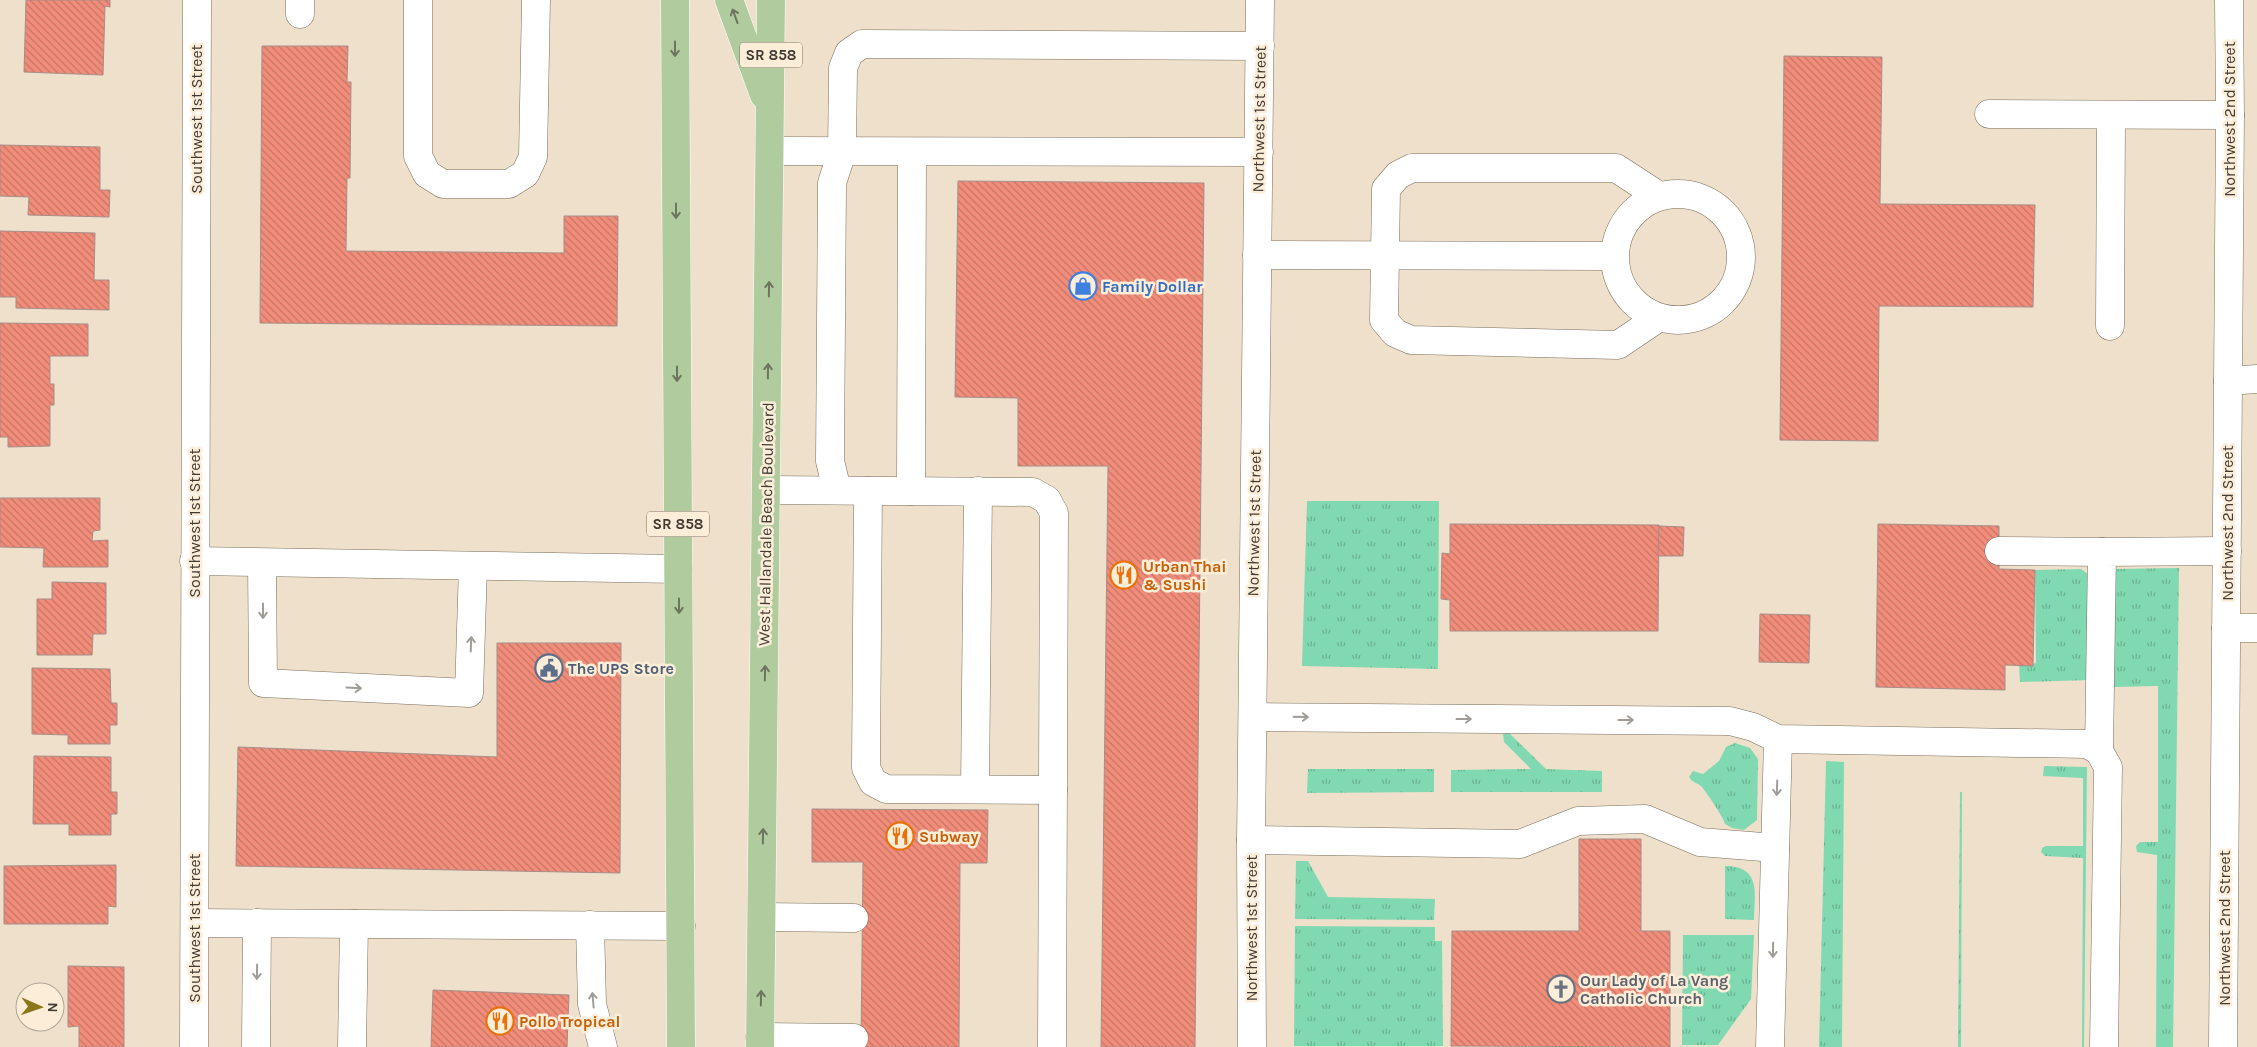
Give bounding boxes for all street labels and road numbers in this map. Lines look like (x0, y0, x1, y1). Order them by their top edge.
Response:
street label: Northwest 2nd Street (2220, 41, 2239, 197)
road number: SR 858 (740, 42, 802, 68)
street label: Southwest 1st Street (187, 44, 206, 194)
street label: Northwest 1st Street (1248, 46, 1270, 192)
street label: West Hallandale Beach Boulevard (754, 402, 778, 646)
street label: Northwest 2nd Street (2218, 445, 2237, 601)
street label: Southwest 1st Street (185, 448, 204, 598)
street label: Northwest 1st Street (1243, 450, 1265, 596)
road number: SR 858 (647, 512, 709, 536)
street label: Northwest 2nd Street (2215, 850, 2234, 1006)
street label: Southwest 1st Street (185, 853, 204, 1003)
street label: Northwest 1st Street (1242, 855, 1261, 1001)

